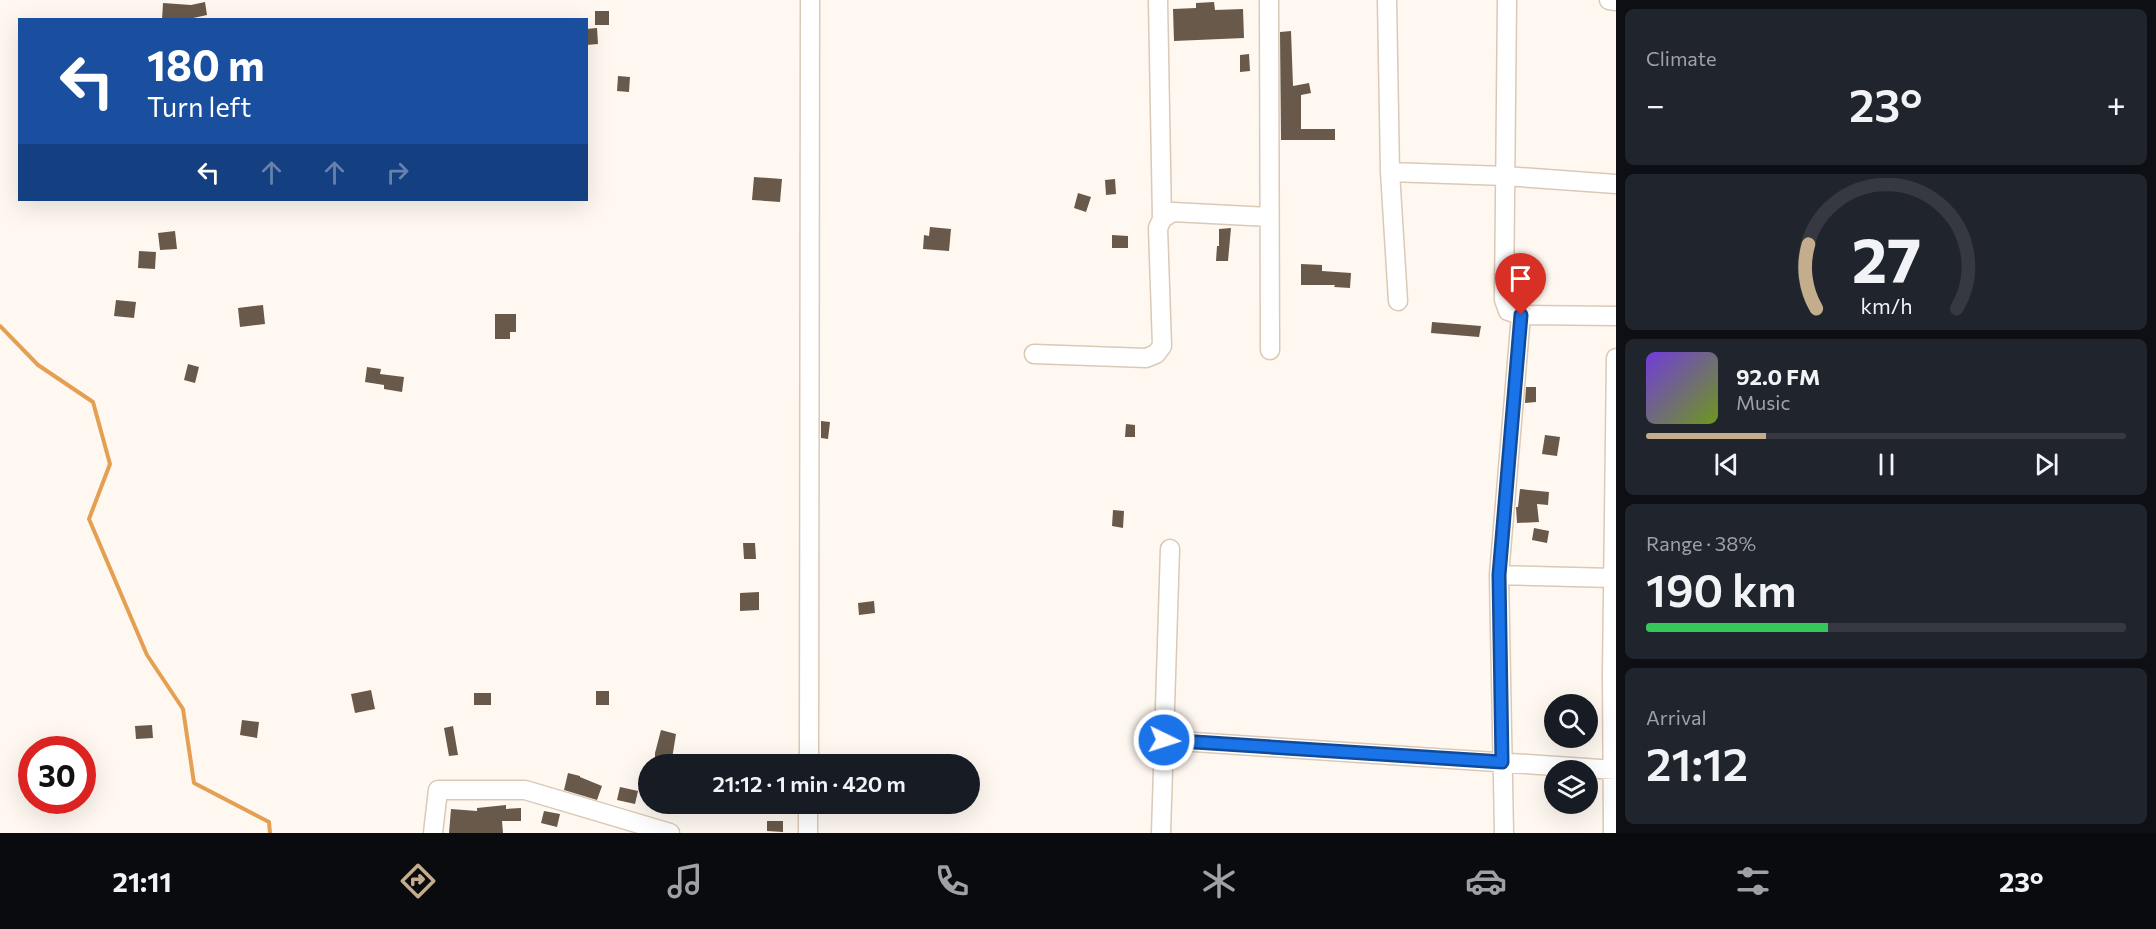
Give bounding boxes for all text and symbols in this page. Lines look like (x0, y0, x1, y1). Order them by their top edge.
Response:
text: 180 m (147, 38, 265, 90)
icon: left (48, 42, 126, 120)
text: Climate (1646, 46, 1716, 70)
text: 23° (1849, 76, 1922, 131)
text: − (1646, 83, 1665, 124)
text: + (2107, 83, 2126, 124)
text: Turn left (147, 90, 251, 123)
icon: left (192, 156, 225, 189)
icon: ahead (255, 156, 288, 189)
icon: ahead (318, 156, 351, 189)
icon: right (381, 156, 414, 189)
text: 27 (1851, 220, 1921, 296)
pin (1495, 253, 1546, 315)
icon: arrive (1504, 262, 1537, 295)
text: km/h (1860, 292, 1912, 318)
text: 92.0 FM (1736, 363, 1820, 390)
text: Music (1736, 390, 1790, 414)
icon: previous (1710, 448, 1743, 481)
icon: pause (1870, 448, 1903, 481)
icon: next (2030, 448, 2063, 481)
text: Range · 38% (1646, 531, 1756, 555)
text: 190 km (1646, 561, 1797, 616)
map controls (1544, 694, 1598, 814)
button: search (1544, 694, 1598, 748)
text: Arrival (1646, 705, 1707, 729)
position arrow (1132, 708, 1196, 772)
text: 21:12 (1646, 735, 1748, 790)
speed limit sign: 30 (18, 736, 96, 814)
button: layers (1544, 760, 1598, 814)
text: 21:12 · 1 min · 420 m (712, 770, 906, 797)
icon: directions (397, 860, 439, 902)
icon: music (664, 860, 706, 902)
icon: phone (931, 860, 973, 902)
icon: climate (1198, 860, 1240, 902)
icon: car (1465, 860, 1507, 902)
icon: filters (1732, 860, 1774, 902)
text: 21:11 (113, 865, 172, 898)
text: 23° (1999, 865, 2043, 898)

